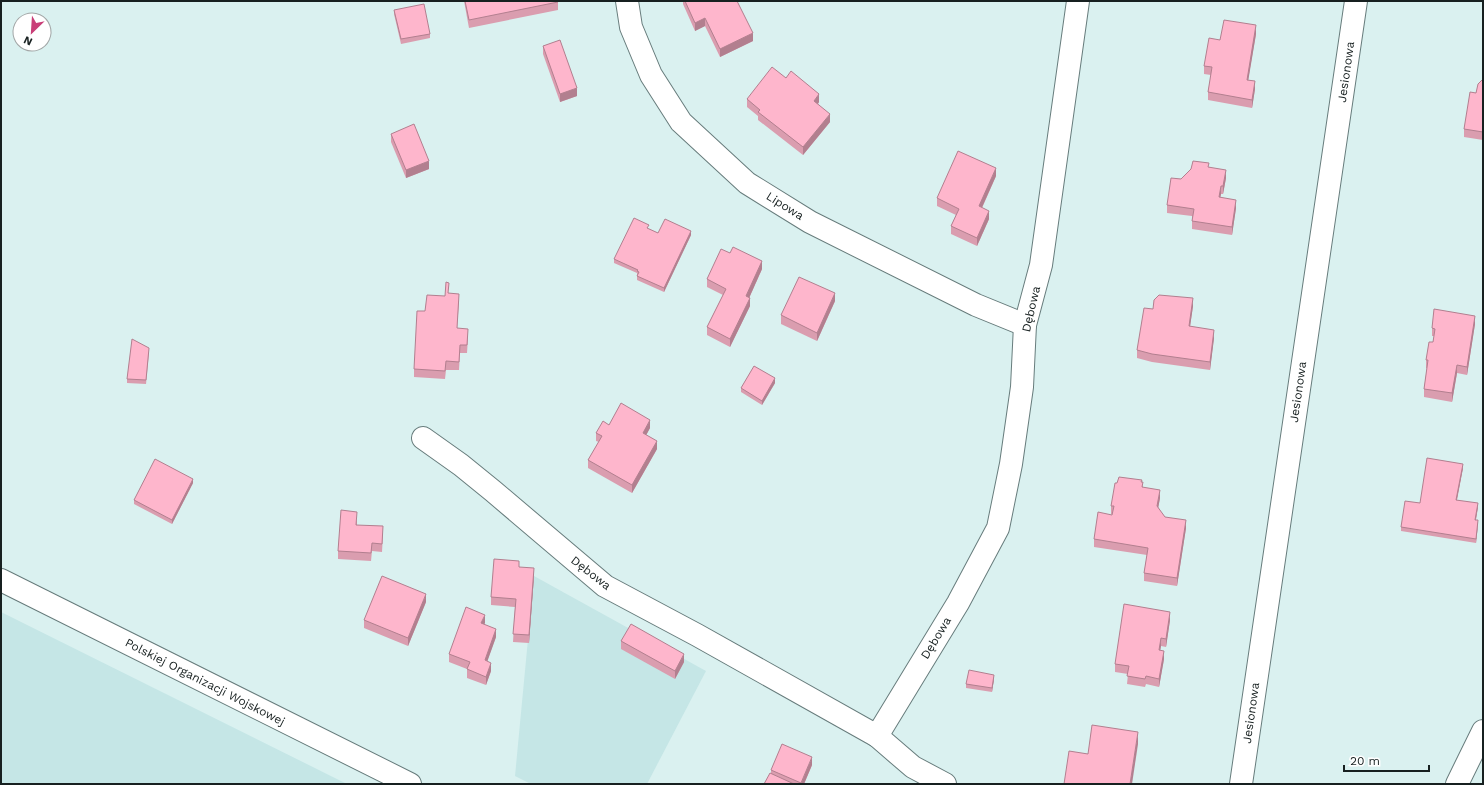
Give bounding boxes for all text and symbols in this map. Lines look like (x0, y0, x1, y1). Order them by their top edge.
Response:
north arrow (12, 12, 52, 52)
text: N (22, 33, 34, 48)
street label: Jesionowa (1335, 40, 1357, 103)
street label: Lipowa (764, 189, 807, 223)
street label: Dębowa (1019, 284, 1043, 333)
street label: Jesionowa (1287, 360, 1309, 423)
street label: Dębowa (568, 553, 614, 593)
street label: Dębowa (918, 614, 954, 662)
street label: Polskiej Organizacji Wojskowej (123, 635, 287, 729)
street label: Jesionowa (1240, 681, 1262, 744)
scale bar (1344, 747, 1429, 773)
text: 20 m (1350, 754, 1380, 768)

